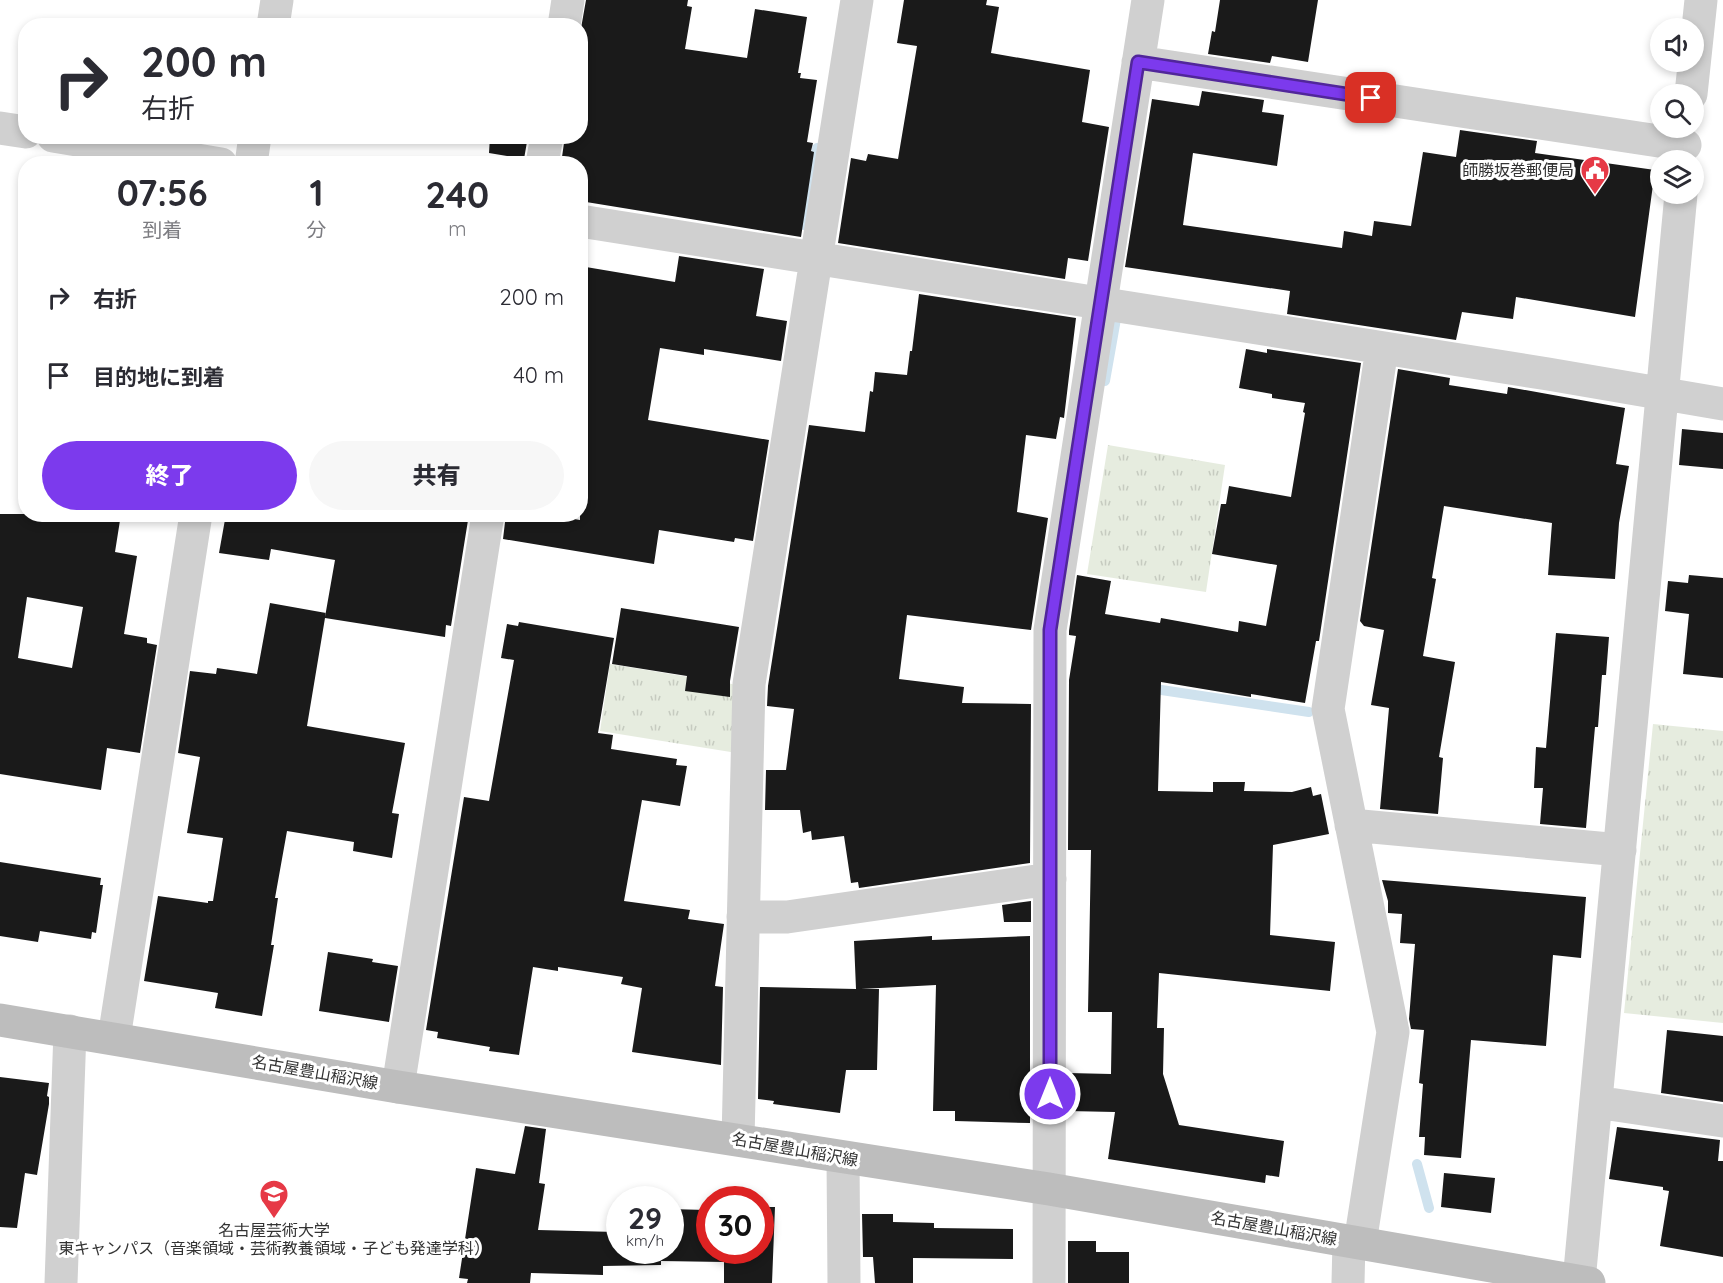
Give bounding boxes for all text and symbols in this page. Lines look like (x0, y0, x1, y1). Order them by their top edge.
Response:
map controls (1650, 18, 1704, 204)
button: sound (1650, 18, 1704, 72)
text: 200 m (141, 35, 267, 88)
icon: right (42, 42, 120, 120)
pin (1345, 72, 1396, 123)
icon: arrive (1354, 81, 1387, 114)
button: search (1650, 84, 1704, 138)
text: 右折 (141, 91, 195, 125)
button: layers (1650, 150, 1704, 204)
public building icon: 師勝坂巻郵便局 (1579, 154, 1611, 196)
place label: 師勝坂巻郵便局 (1462, 160, 1574, 180)
text: 07:56 (117, 170, 208, 215)
text: 1 (310, 170, 324, 215)
text: 240 (425, 172, 489, 217)
text: m (448, 216, 466, 241)
text: 到着 (142, 217, 182, 242)
text: 分 (307, 217, 327, 242)
icon: right (42, 281, 75, 314)
text: 200 m (500, 283, 564, 311)
text: 右折 (93, 285, 137, 313)
icon: arrive (42, 359, 75, 392)
text: 40 m (513, 361, 564, 389)
text: 目的地に到着 (93, 363, 225, 391)
button: 終了 (42, 441, 297, 510)
button: 共有 (309, 441, 564, 510)
street label: 名古屋豊山稲沢線 (250, 1051, 380, 1093)
position arrow (1018, 1062, 1082, 1126)
street label: 名古屋豊山稲沢線 (730, 1128, 860, 1170)
school or university icon: 名古屋芸術大学 東キャンパス（音楽領域・芸術教養領域・子ども発達学科） (258, 1178, 290, 1220)
speed limit sign: 30 (696, 1186, 774, 1264)
text: 29 (628, 1199, 662, 1237)
street label: 名古屋豊山稲沢線 (1209, 1207, 1339, 1249)
place label: 名古屋芸術大学 東キャンパス（音楽領域・芸術教養領域・子ども発達学科） (58, 1220, 490, 1258)
text: km/h (626, 1231, 664, 1250)

